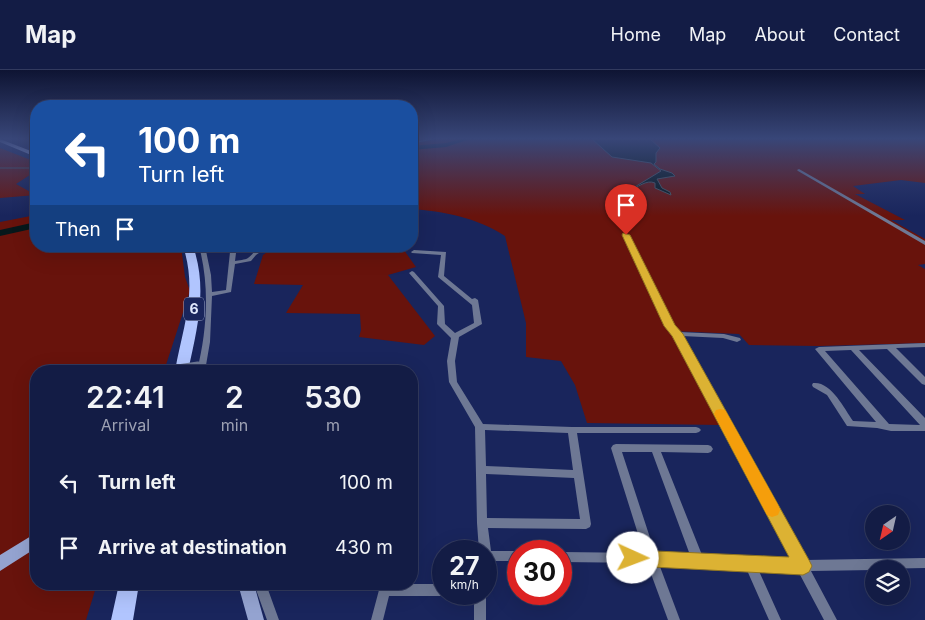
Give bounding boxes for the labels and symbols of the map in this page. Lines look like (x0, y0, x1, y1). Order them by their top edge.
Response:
pin (605, 184, 647, 235)
road number: 6 (184, 298, 204, 320)
north arrow (865, 505, 910, 550)
position arrow (606, 531, 658, 583)
speed limit sign: 30 (507, 540, 572, 605)

